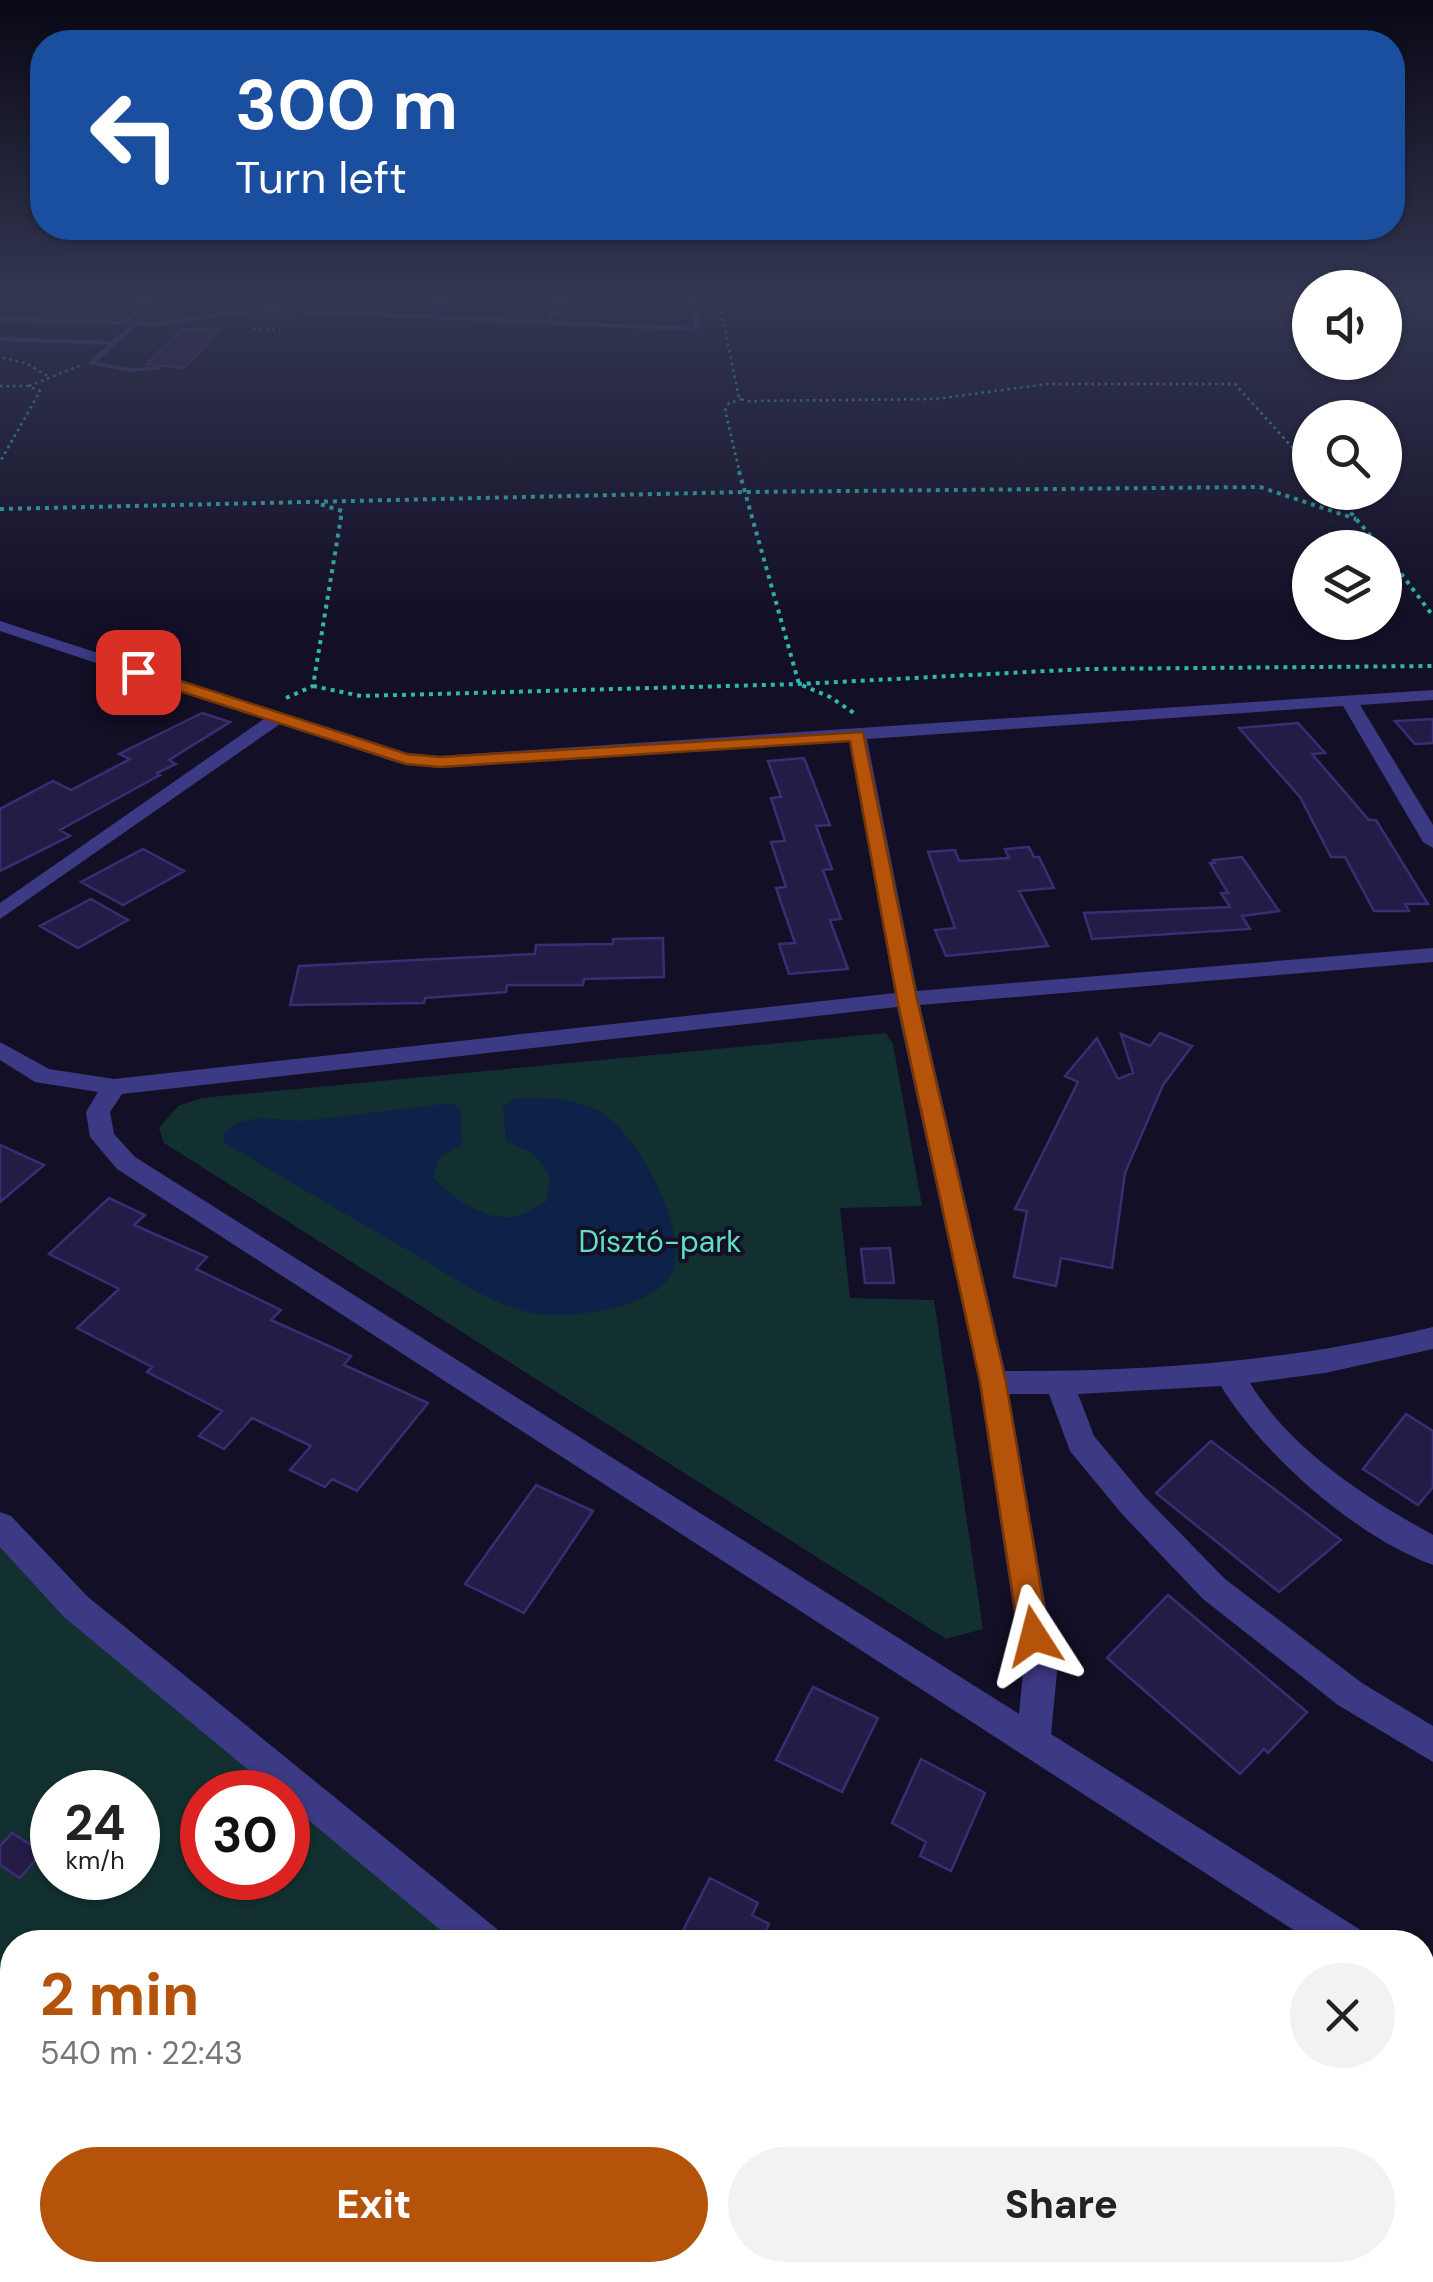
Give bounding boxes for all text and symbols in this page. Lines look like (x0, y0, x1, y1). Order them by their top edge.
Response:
text: 300 m (235, 60, 458, 151)
icon: left (70, 70, 200, 200)
text: Turn left (235, 148, 407, 207)
map controls (1292, 270, 1402, 640)
button: sound (1292, 270, 1402, 380)
button: search (1292, 400, 1402, 510)
button: layers (1292, 530, 1402, 640)
pin (96, 630, 181, 715)
icon: arrive (111, 645, 166, 700)
park label: Dísztó-park (579, 1222, 741, 1261)
position arrow (982, 1584, 1086, 1688)
speed limit sign: 30 (180, 1770, 310, 1900)
text: 24 (65, 1790, 126, 1856)
text: km/h (65, 1844, 125, 1877)
text: 2 min (40, 1955, 199, 2034)
button: close (1290, 1963, 1395, 2068)
text: 540 m · 22:43 (40, 2032, 243, 2074)
button: Exit (40, 2147, 708, 2262)
button: Share (728, 2147, 1395, 2262)

